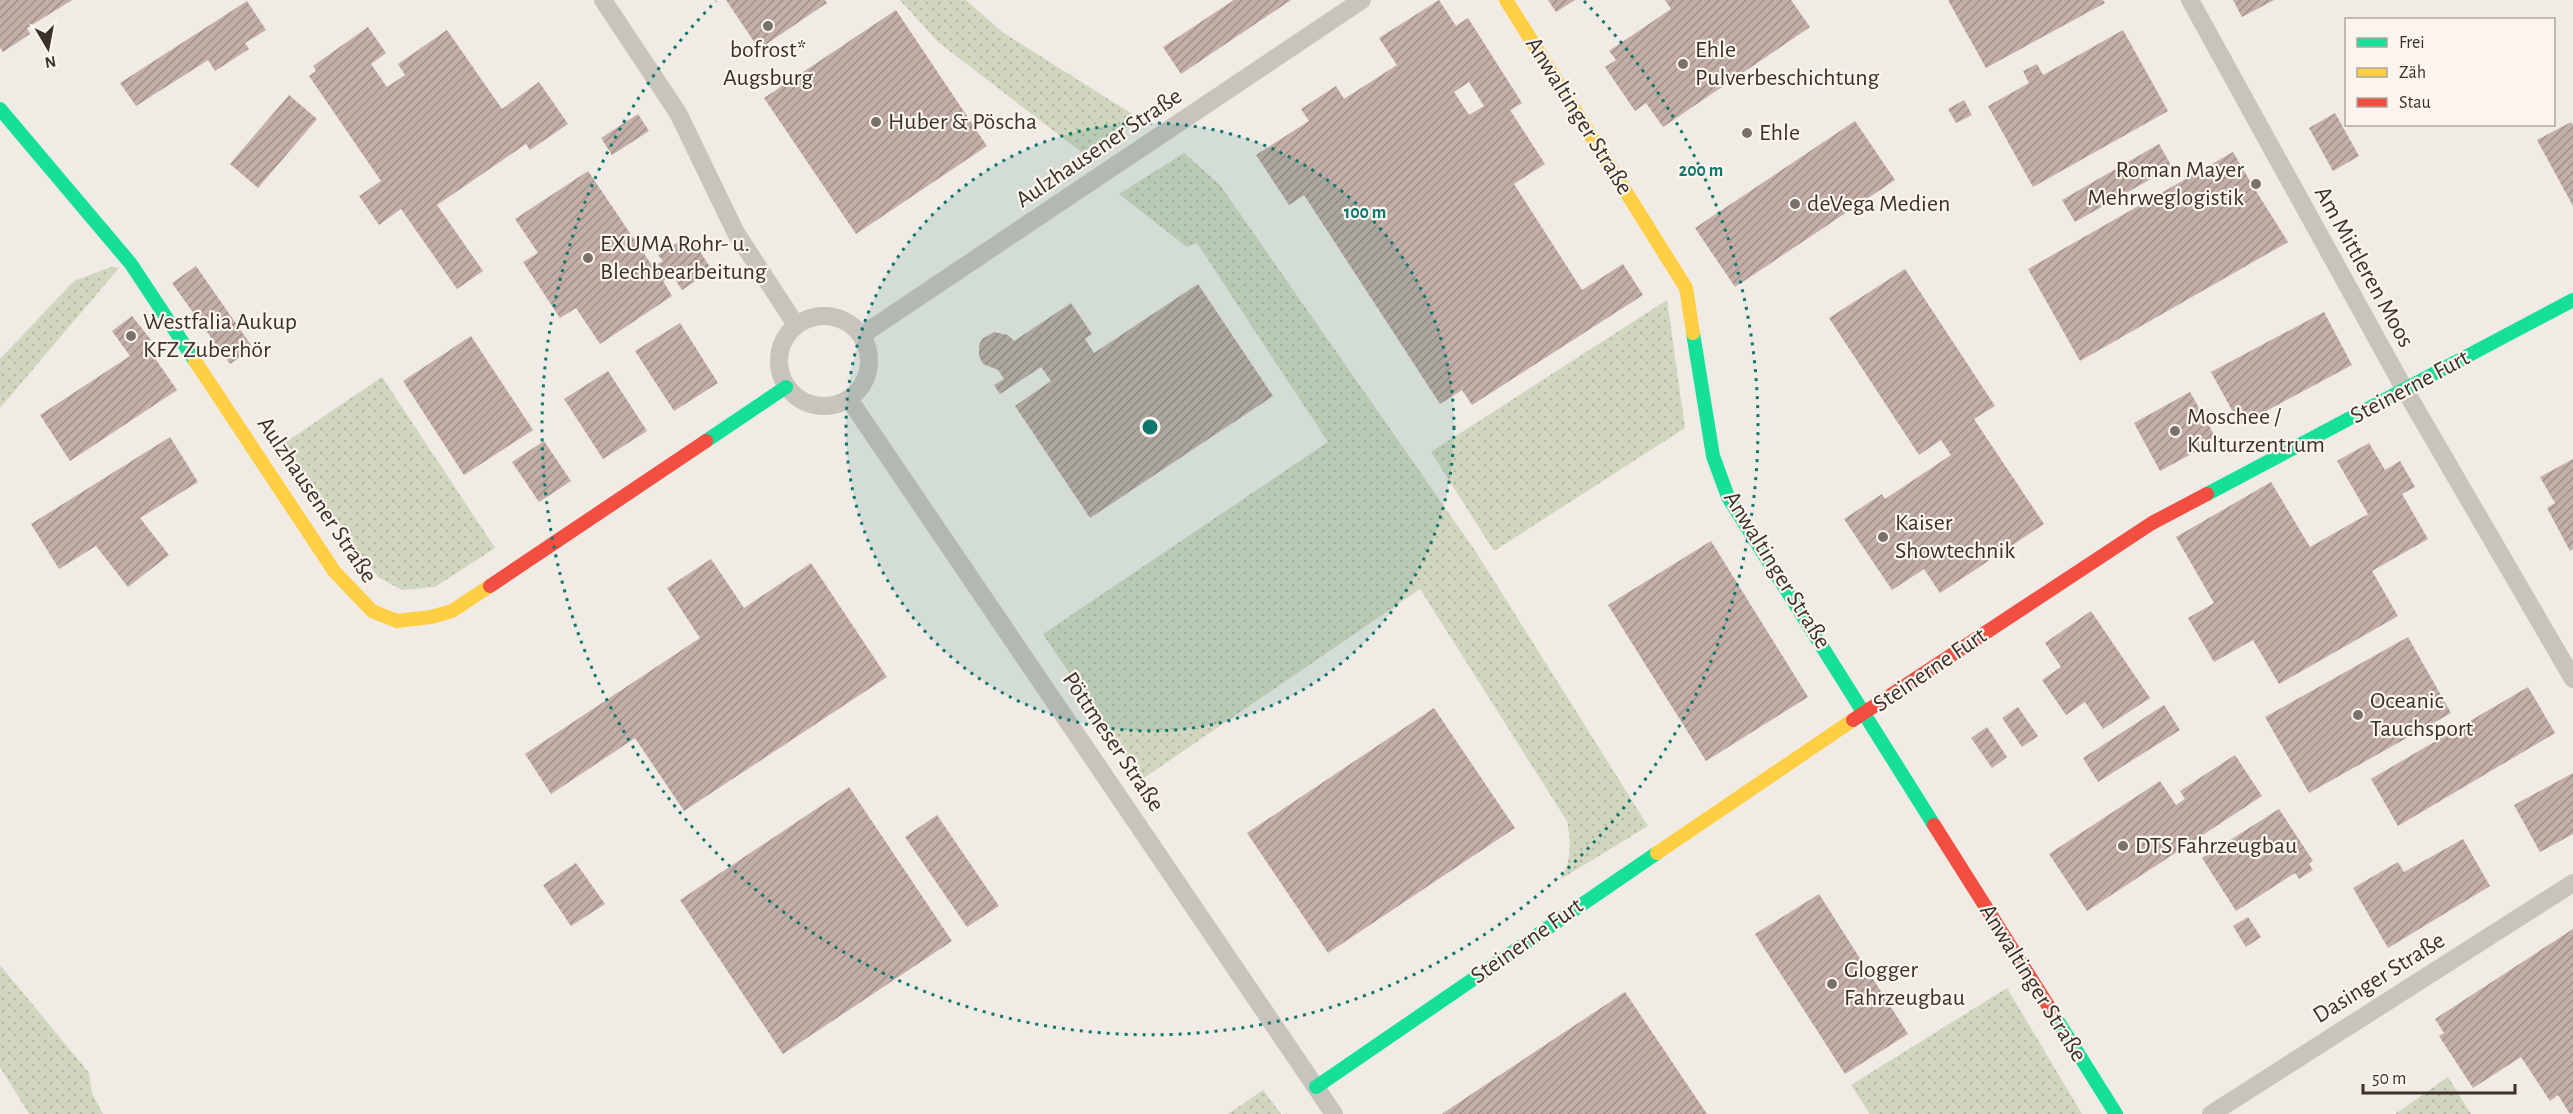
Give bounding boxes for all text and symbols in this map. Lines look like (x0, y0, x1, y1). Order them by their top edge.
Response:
north arrow (18, 18, 78, 78)
legend (2345, 18, 2555, 126)
marker: bofrost* Augsburg (761, 19, 775, 33)
street label: Anwaltinger Straße (1521, 33, 1637, 199)
text: Frei (2399, 34, 2425, 52)
place label: bofrost* Augsburg (723, 38, 813, 90)
place label: Ehle Pulverbeschichtung (1695, 38, 1880, 90)
text: N (44, 53, 57, 71)
marker: Ehle Pulverbeschichtung (1676, 57, 1690, 71)
text: Zäh (2399, 64, 2426, 82)
street label: Aulzhausener Straße (1012, 84, 1186, 212)
text: Stau (2399, 94, 2431, 112)
place label: Huber & Pöscha (888, 110, 1037, 134)
marker: Huber & Pöscha (869, 115, 883, 129)
place label: Ehle (1759, 121, 1800, 145)
marker: Ehle (1740, 126, 1754, 140)
place label: Roman Mayer Mehrweglogistik (2087, 158, 2244, 210)
text: 200 m (1679, 162, 1723, 180)
marker: Roman Mayer Mehrweglogistik (2249, 177, 2263, 191)
street label: Am Mittleren Moos (2310, 183, 2418, 351)
place label: deVega Medien (1807, 192, 1950, 216)
marker: deVega Medien (1788, 197, 1802, 211)
text: 100 m (1344, 204, 1386, 222)
place label: EXUMA Rohr- u. Blechbearbeitung (600, 232, 767, 284)
marker: EXUMA Rohr- u. Blechbearbeitung (581, 251, 595, 265)
place label: Westfalia Aukup KFZ Zuberhör (143, 310, 297, 362)
marker: Westfalia Aukup KFZ Zuberhör (124, 329, 138, 343)
street label: Steinerne Furt (2347, 346, 2474, 428)
place label: Moschee / Kulturzentrum (2187, 405, 2325, 457)
street label: Aulzhausener Straße (253, 413, 381, 587)
centre of rings (1140, 417, 1160, 437)
marker: Moschee / Kulturzentrum (2168, 424, 2182, 438)
street label: Anwaltinger Straße (1719, 487, 1835, 653)
place label: Kaiser Showtechnik (1895, 511, 2015, 563)
marker: Kaiser Showtechnik (1876, 530, 1890, 544)
street label: Steinerne Furt (1869, 623, 1991, 717)
street label: Pöttmeser Straße (1058, 668, 1168, 816)
place label: Oceanic Tauchsport (2370, 689, 2474, 741)
marker: Oceanic Tauchsport (2351, 708, 2365, 722)
place label: DTS Fahrzeugbau (2135, 834, 2297, 858)
marker: DTS Fahrzeugbau (2116, 839, 2130, 853)
street label: Steinerne Furt (1467, 893, 1588, 988)
street label: Anwaltinger Straße (1975, 900, 2091, 1066)
street label: Dasinger Straße (2309, 928, 2449, 1028)
place label: Glogger Fahrzeugbau (1844, 958, 1965, 1010)
marker: Glogger Fahrzeugbau (1825, 977, 1839, 991)
scale bar (2363, 1057, 2514, 1095)
text: 50 m (2372, 1070, 2406, 1088)

